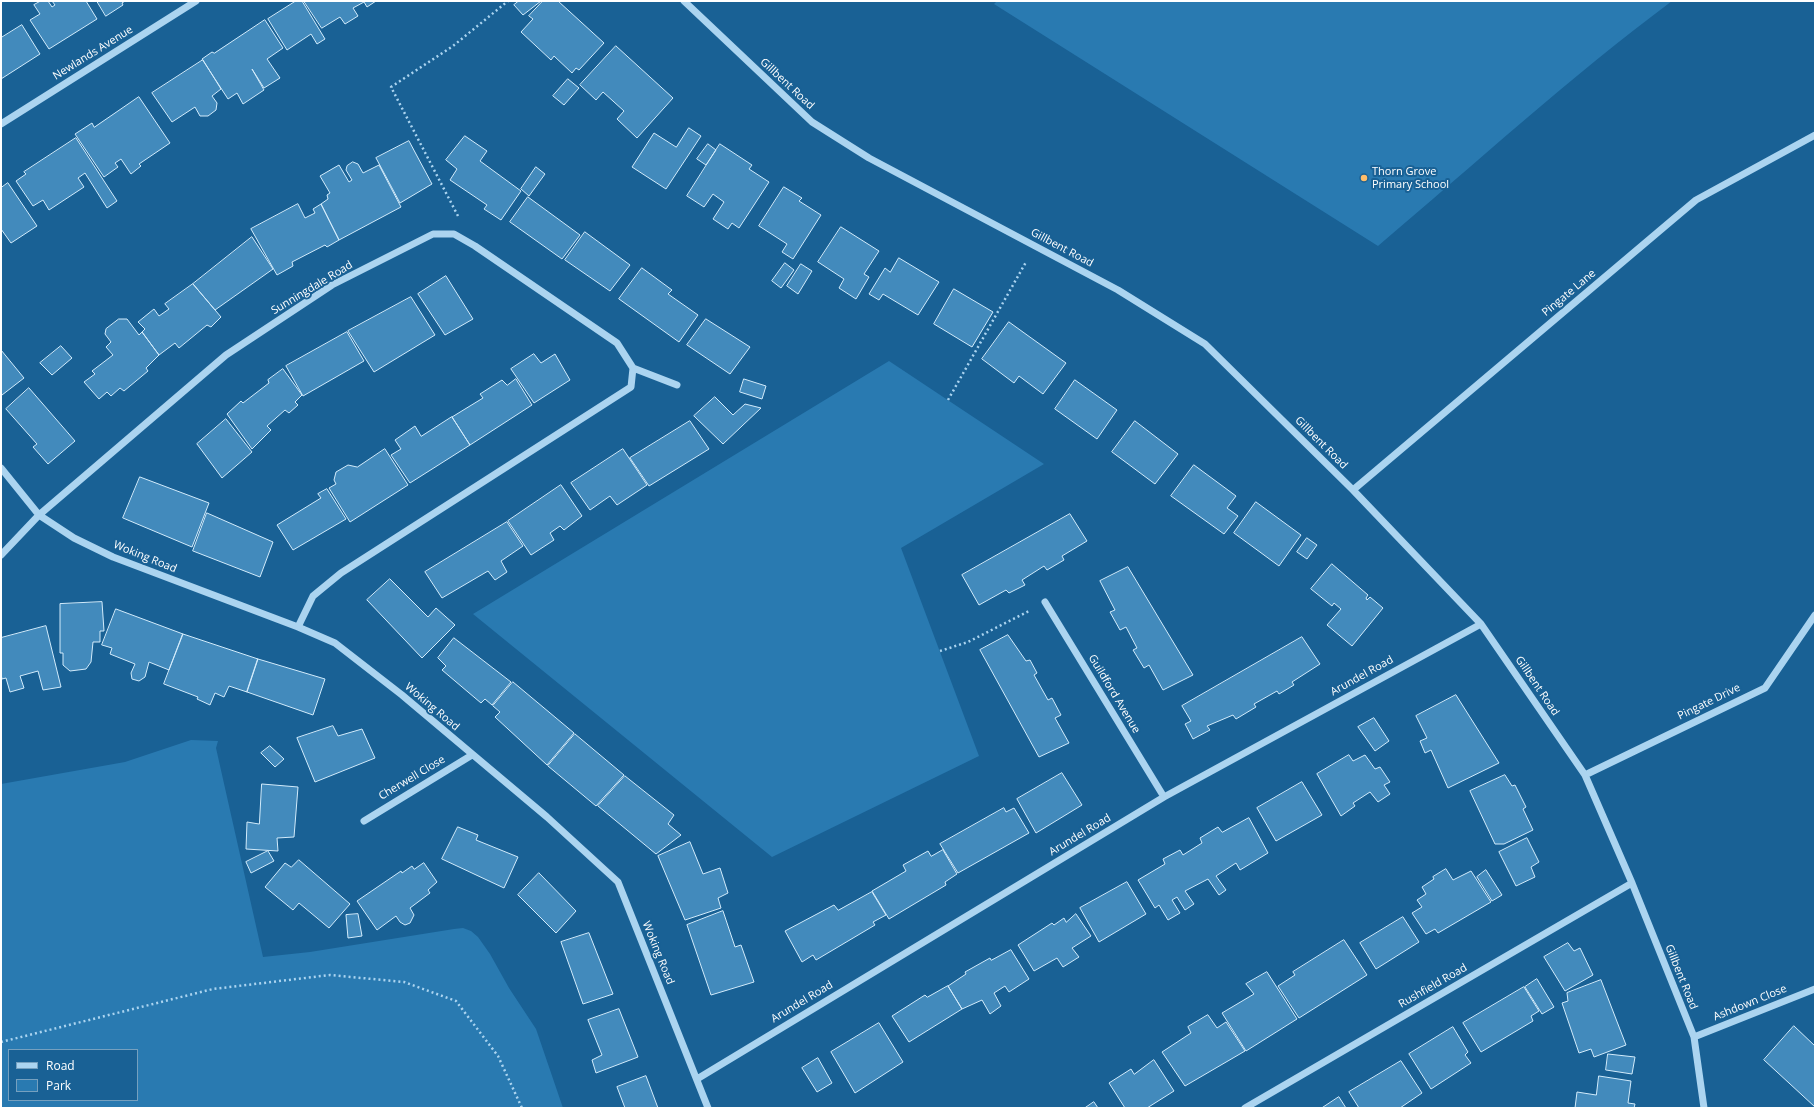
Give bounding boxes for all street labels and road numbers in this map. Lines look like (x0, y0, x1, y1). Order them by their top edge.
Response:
street label: Newlands Avenue (51, 23, 135, 83)
street label: Gillbent Road (757, 56, 817, 112)
street label: Gillbent Road (1028, 226, 1096, 270)
street label: Sunningdale Road (269, 258, 355, 318)
street label: Pingate Lane (1539, 267, 1599, 319)
street label: Gillbent Road (1292, 414, 1350, 472)
street label: Woking Road (111, 538, 179, 576)
street label: Guildford Avenue (1085, 652, 1143, 736)
street label: Arundel Road (1328, 653, 1396, 699)
street label: Gillbent Road (1512, 654, 1562, 718)
street label: Woking Road (402, 680, 462, 734)
street label: Pingate Drive (1676, 681, 1742, 723)
street label: Cherwell Close (376, 753, 448, 803)
street label: Arundel Road (1047, 811, 1113, 859)
street label: Woking Road (639, 919, 677, 987)
street label: Gillbent Road (1662, 943, 1700, 1011)
street label: Rushfield Road (1396, 961, 1470, 1011)
street label: Arundel Road (769, 978, 835, 1026)
street label: Ashdown Close (1711, 982, 1789, 1024)

